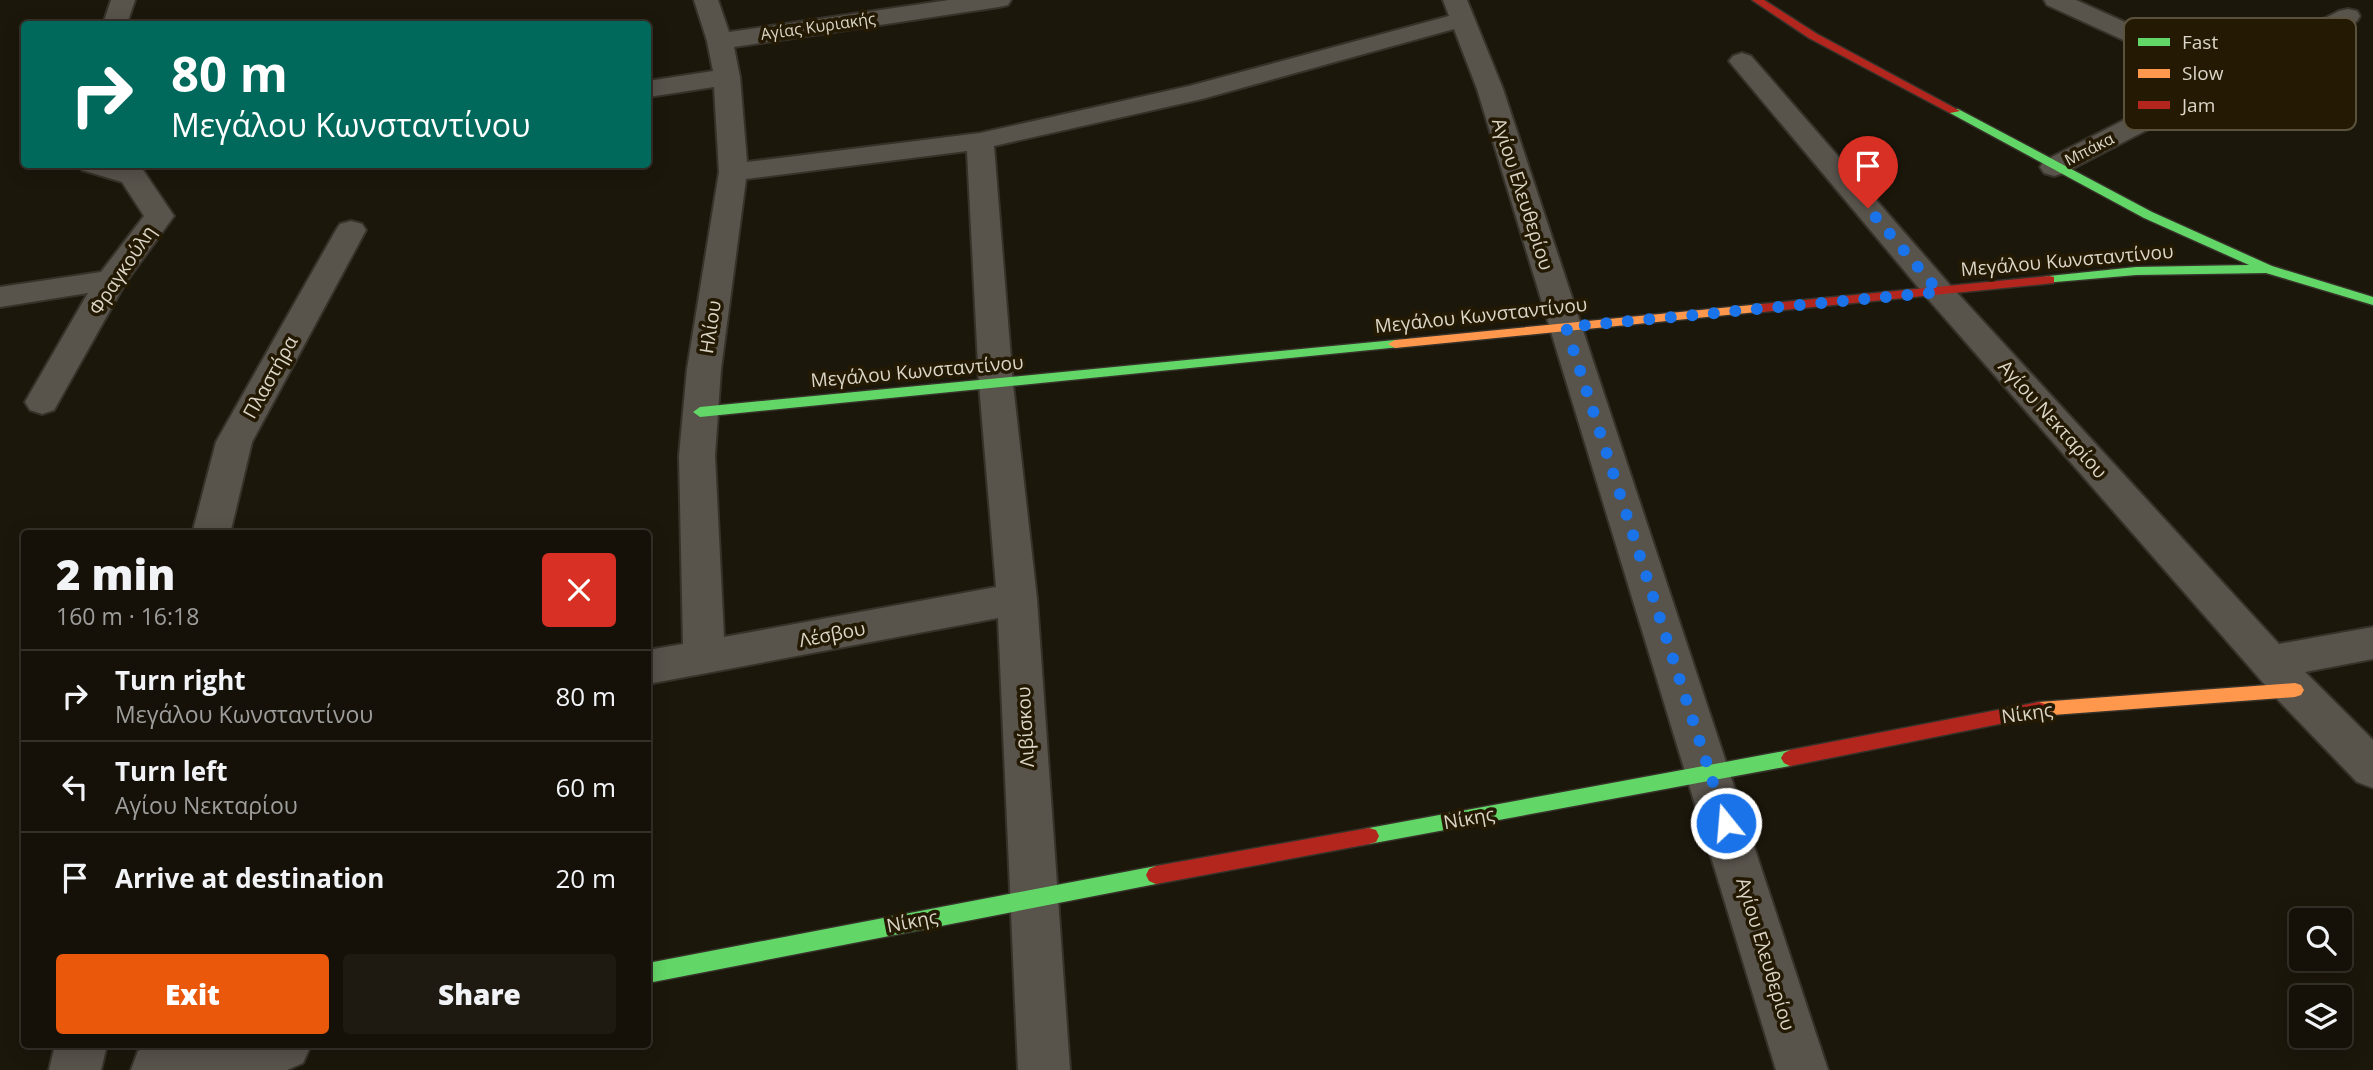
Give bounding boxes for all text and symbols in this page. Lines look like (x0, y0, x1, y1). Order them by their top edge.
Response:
street label: Αγίας Κυριακής (759, 7, 877, 45)
legend (2124, 18, 2356, 130)
text: Fast (2182, 29, 2218, 55)
text: 80 m (171, 40, 288, 106)
icon: right (56, 49, 147, 140)
text: Slow (2182, 60, 2224, 86)
text: Jam (2180, 92, 2215, 118)
text: Μεγάλου Κωνσταντίνου (171, 103, 531, 146)
street label: Αγίου Ελευθερίου (1486, 115, 1560, 273)
street label: Μπάκα (2060, 127, 2118, 171)
pin (1838, 136, 1898, 208)
icon: arrive (1849, 147, 1887, 185)
street label: Φραγκούλη (83, 220, 161, 320)
street label: Μεγάλου Κωνσταντίνου (1960, 238, 2174, 282)
street label: Μεγάλου Κωνσταντίνου (1373, 291, 1589, 339)
street label: Ηλίου (693, 298, 727, 356)
street label: Πλαστήρα (237, 331, 304, 423)
street label: Μεγάλου Κωνσταντίνου (810, 349, 1024, 393)
street label: Αγίου Νεκταρίου (1993, 354, 2113, 484)
text: 2 min (56, 545, 175, 602)
button: close (542, 553, 616, 627)
text: 160 m · 16:18 (56, 600, 199, 632)
street label: Λέσβου (797, 615, 867, 653)
text: Turn right (115, 662, 246, 698)
icon: right (56, 677, 94, 715)
text: 80 m (555, 678, 616, 714)
street label: Λιβίσκου (1010, 686, 1040, 768)
street label: Νίκης (2000, 697, 2054, 729)
text: Μεγάλου Κωνσταντίνου (115, 698, 373, 730)
text: Turn left (115, 753, 227, 789)
icon: left (56, 768, 94, 806)
text: 60 m (555, 769, 616, 805)
position arrow (1689, 786, 1763, 860)
text: Αγίου Νεκταρίου (115, 789, 298, 821)
street label: Νίκης (1441, 801, 1497, 835)
icon: arrive (56, 859, 94, 897)
text: Arrive at destination (115, 860, 384, 896)
text: 20 m (555, 860, 616, 896)
street label: Αγίου Ελευθερίου (1730, 874, 1802, 1034)
street label: Νίκης (884, 903, 940, 939)
map controls (2289, 908, 2352, 1048)
button: search (2289, 908, 2352, 971)
button: Exit (56, 954, 329, 1034)
button: Share (343, 954, 616, 1034)
button: layers (2289, 985, 2352, 1048)

